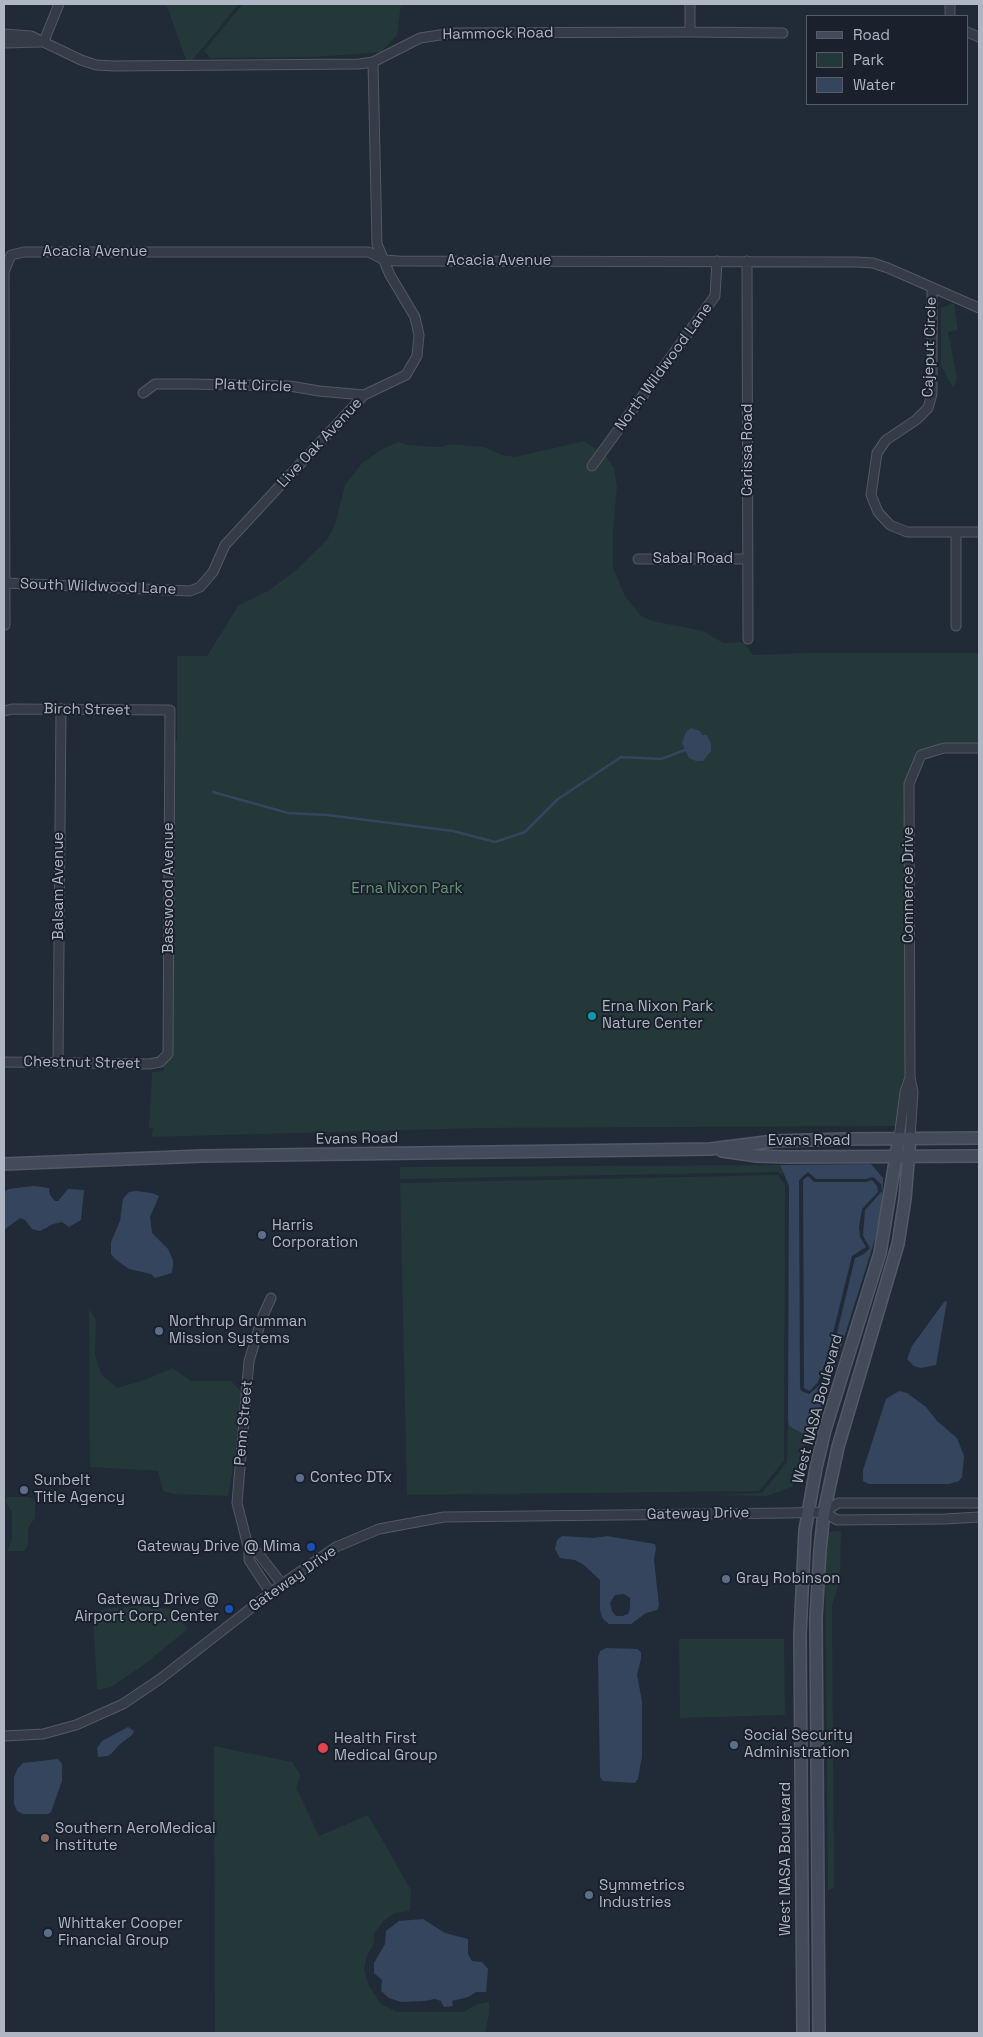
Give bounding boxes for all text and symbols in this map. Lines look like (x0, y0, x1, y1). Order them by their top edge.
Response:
legend (806, 15, 968, 105)
street label: Hammock Road (442, 24, 554, 44)
text: Road (853, 25, 890, 44)
text: Park (853, 50, 884, 69)
text: Water (853, 75, 895, 94)
street label: Acacia Avenue (43, 243, 147, 261)
street label: Acacia Avenue (447, 252, 551, 270)
street label: Cajeput Circle (919, 296, 941, 398)
street label: North Wildwood Lane (612, 300, 716, 434)
street label: Platt Circle (214, 376, 292, 396)
street label: Live Oak Avenue (274, 394, 366, 492)
street label: Carissa Road (739, 404, 757, 496)
street label: Sabal Road (653, 550, 733, 568)
street label: South Wildwood Lane (19, 575, 177, 599)
street label: Birch Street (43, 700, 131, 720)
street label: Basswood Avenue (160, 822, 178, 954)
street label: Commerce Drive (900, 827, 918, 943)
street label: Balsam Avenue (50, 832, 68, 940)
park label: Erna Nixon Park (351, 880, 463, 898)
place label: Erna Nixon Park Nature Center (602, 998, 713, 1033)
marker: Erna Nixon Park Nature Center (586, 1010, 598, 1022)
street label: Chestnut Street (23, 1053, 141, 1073)
street label: Evans Road (316, 1129, 398, 1149)
street label: Evans Road (768, 1132, 850, 1150)
place label: Harris Corporation (272, 1217, 358, 1252)
marker: Harris Corporation (256, 1229, 268, 1241)
place label: Northrup Grumman Mission Systems (169, 1313, 307, 1348)
marker: Northrup Grumman Mission Systems (153, 1325, 165, 1337)
street label: West NASA Boulevard (789, 1332, 847, 1486)
street label: Penn Street (231, 1380, 257, 1466)
place label: Contec DTx (310, 1469, 392, 1487)
place label: Sunbelt Title Agency (34, 1472, 125, 1507)
marker: Contec DTx (294, 1472, 306, 1484)
marker: Sunbelt Title Agency (18, 1484, 30, 1496)
street label: Gateway Drive (646, 1504, 750, 1524)
place label: Gateway Drive @ Mima (137, 1538, 301, 1556)
marker: Gateway Drive @ Mima (305, 1541, 317, 1553)
street label: Gateway Drive (246, 1542, 340, 1616)
place label: Gray Robinson (736, 1570, 840, 1588)
marker: Gray Robinson (720, 1573, 732, 1585)
place label: Gateway Drive @ Airport Corp. Center (74, 1591, 219, 1626)
marker: Gateway Drive @ Airport Corp. Center (223, 1603, 235, 1615)
place label: Social Security Administration (744, 1727, 853, 1762)
place label: Health First Medical Group (334, 1730, 438, 1765)
marker: Social Security Administration (728, 1739, 740, 1751)
marker: Health First Medical Group (316, 1741, 330, 1755)
street label: West NASA Boulevard (777, 1782, 795, 1936)
place label: Southern AeroMedical Institute (55, 1820, 216, 1855)
marker: Southern AeroMedical Institute (39, 1832, 51, 1844)
place label: Symmetrics Industries (599, 1877, 685, 1912)
marker: Symmetrics Industries (583, 1889, 595, 1901)
place label: Whittaker Cooper Financial Group (58, 1915, 183, 1950)
marker: Whittaker Cooper Financial Group (42, 1927, 54, 1939)

